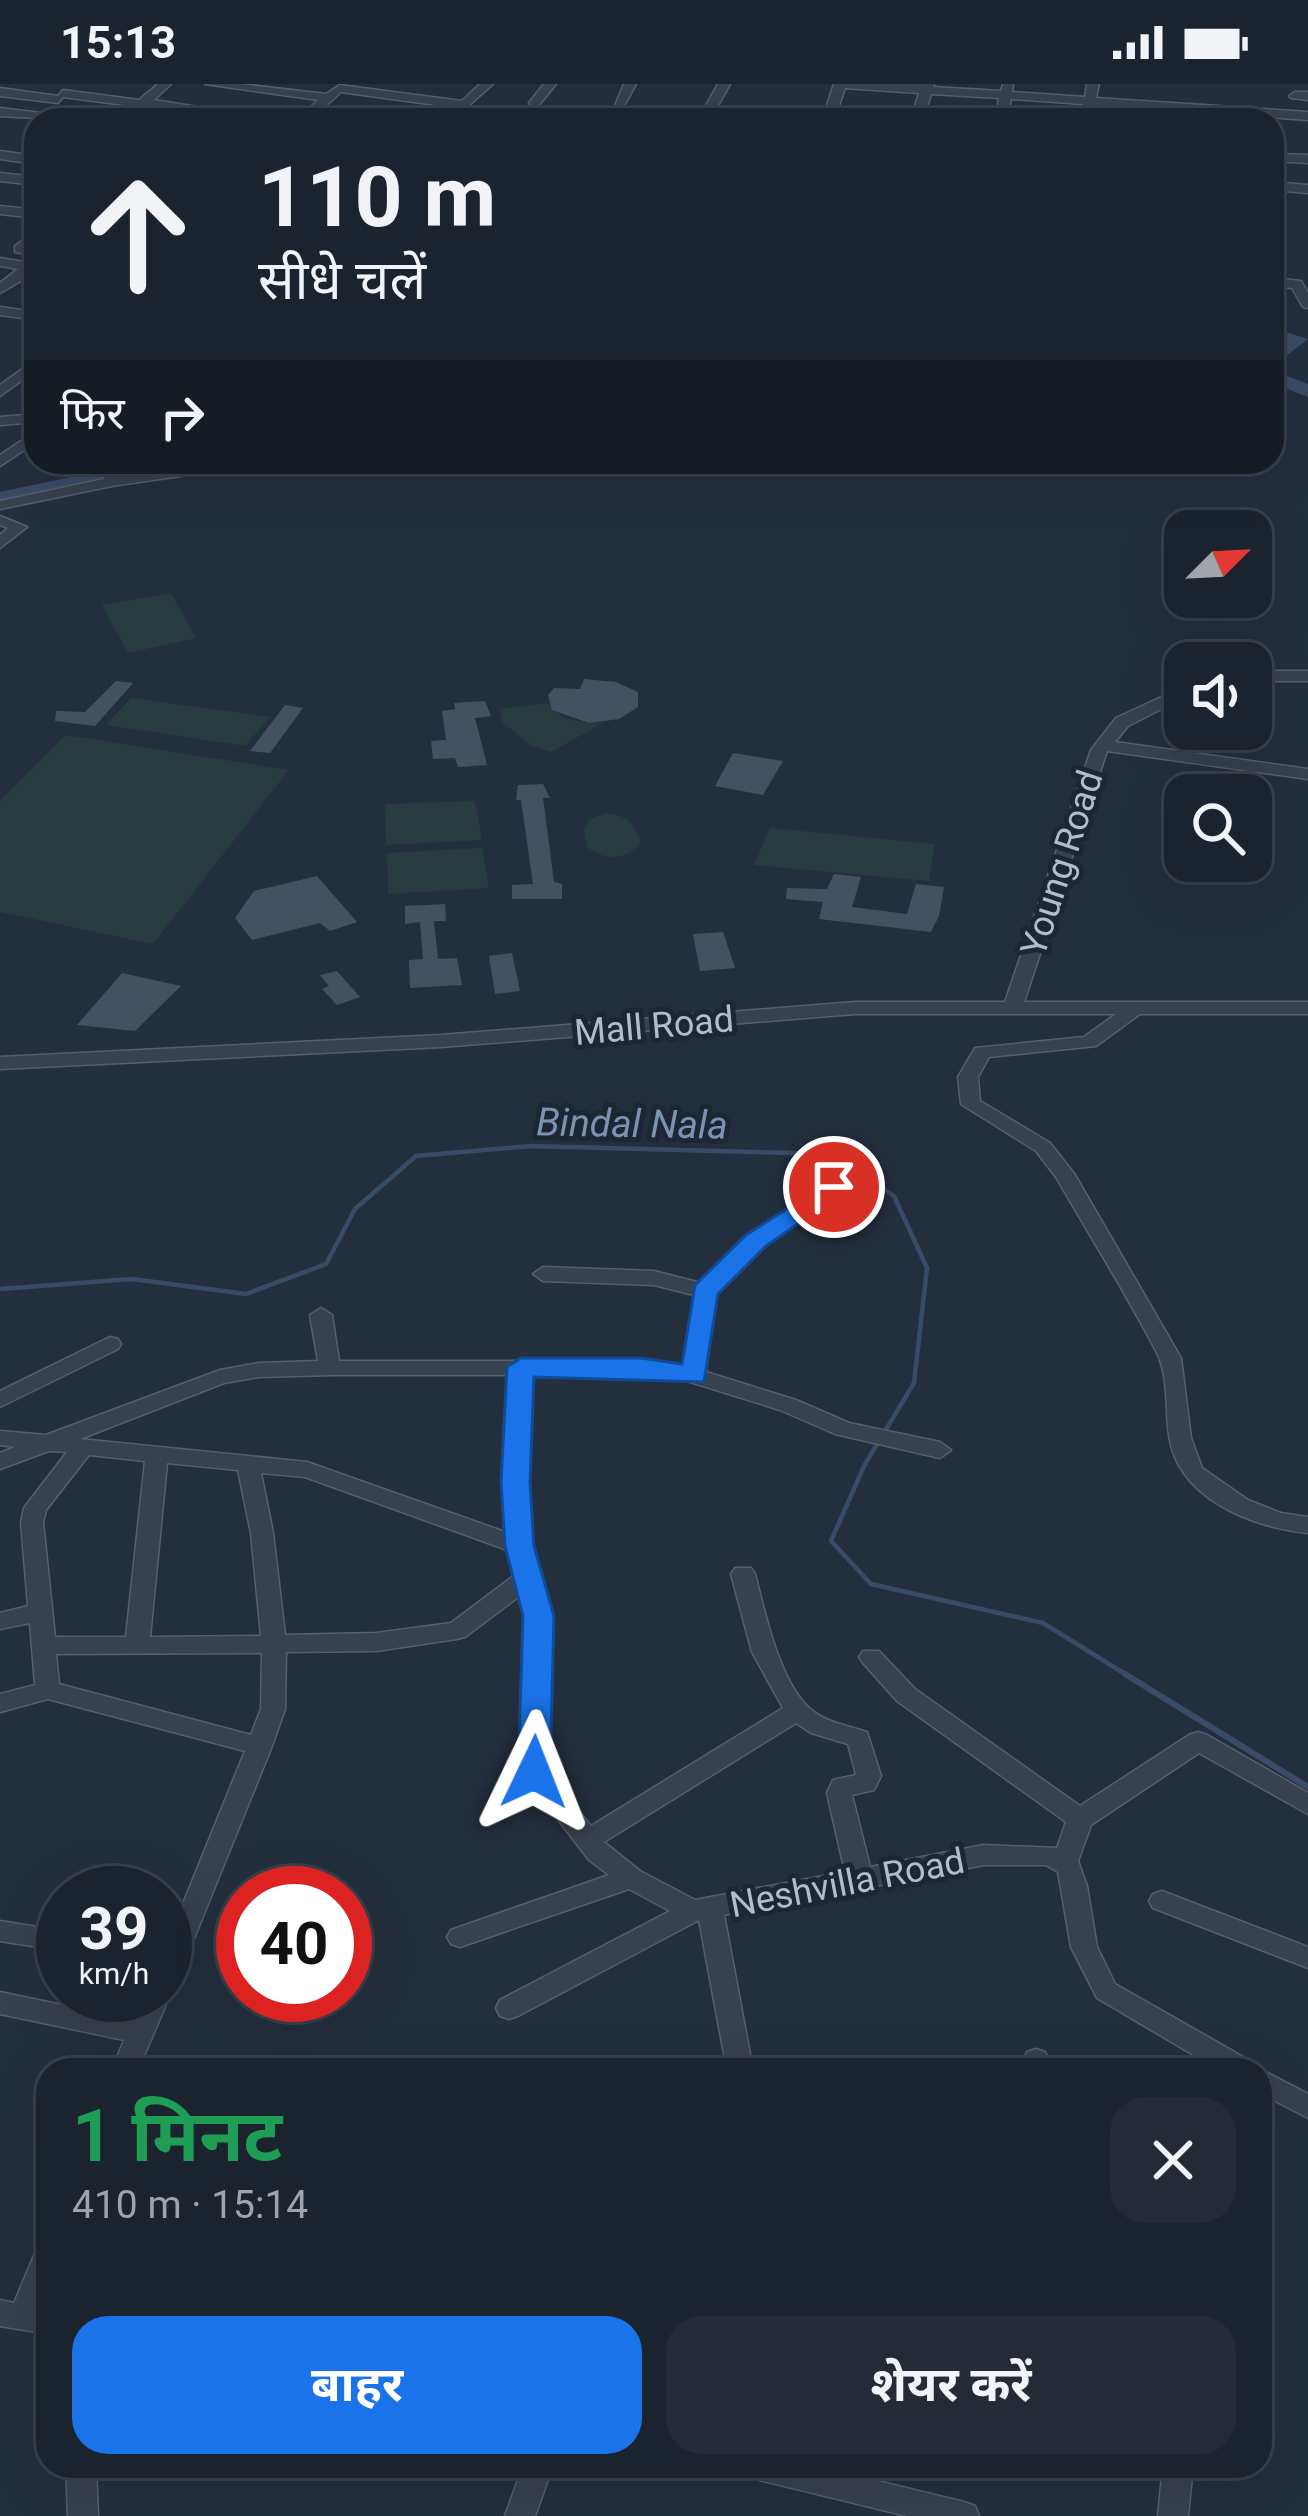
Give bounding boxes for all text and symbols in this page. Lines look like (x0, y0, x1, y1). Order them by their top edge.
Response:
text: 15:13 (60, 16, 176, 69)
text: 110 m (258, 148, 496, 247)
icon: ahead (60, 156, 216, 312)
text: सीधे चलें (258, 249, 426, 312)
icon: right (149, 384, 215, 450)
text: फिर (60, 387, 125, 440)
north arrow (1164, 510, 1272, 618)
map controls (1164, 510, 1272, 882)
button: sound (1164, 642, 1272, 750)
street label: Young Road (1012, 765, 1112, 961)
button: search (1164, 774, 1272, 882)
street label: Mall Road (573, 998, 736, 1054)
water label: Bindal Nala (536, 1099, 728, 1149)
pin (783, 1136, 885, 1238)
icon: arrive (801, 1154, 867, 1220)
position arrow (471, 1709, 597, 1835)
street label: Neshvilla Road (726, 1840, 968, 1926)
speed limit sign: 40 (216, 1866, 372, 2022)
text: 39 (80, 1893, 148, 1964)
text: km/h (79, 1956, 149, 1991)
text: 1 मिनट (72, 2094, 282, 2179)
button: close (1110, 2097, 1236, 2223)
text: 410 m · 15:14 (72, 2182, 308, 2228)
button: बाहर (72, 2316, 642, 2454)
button: शेयर करें (666, 2316, 1236, 2454)

